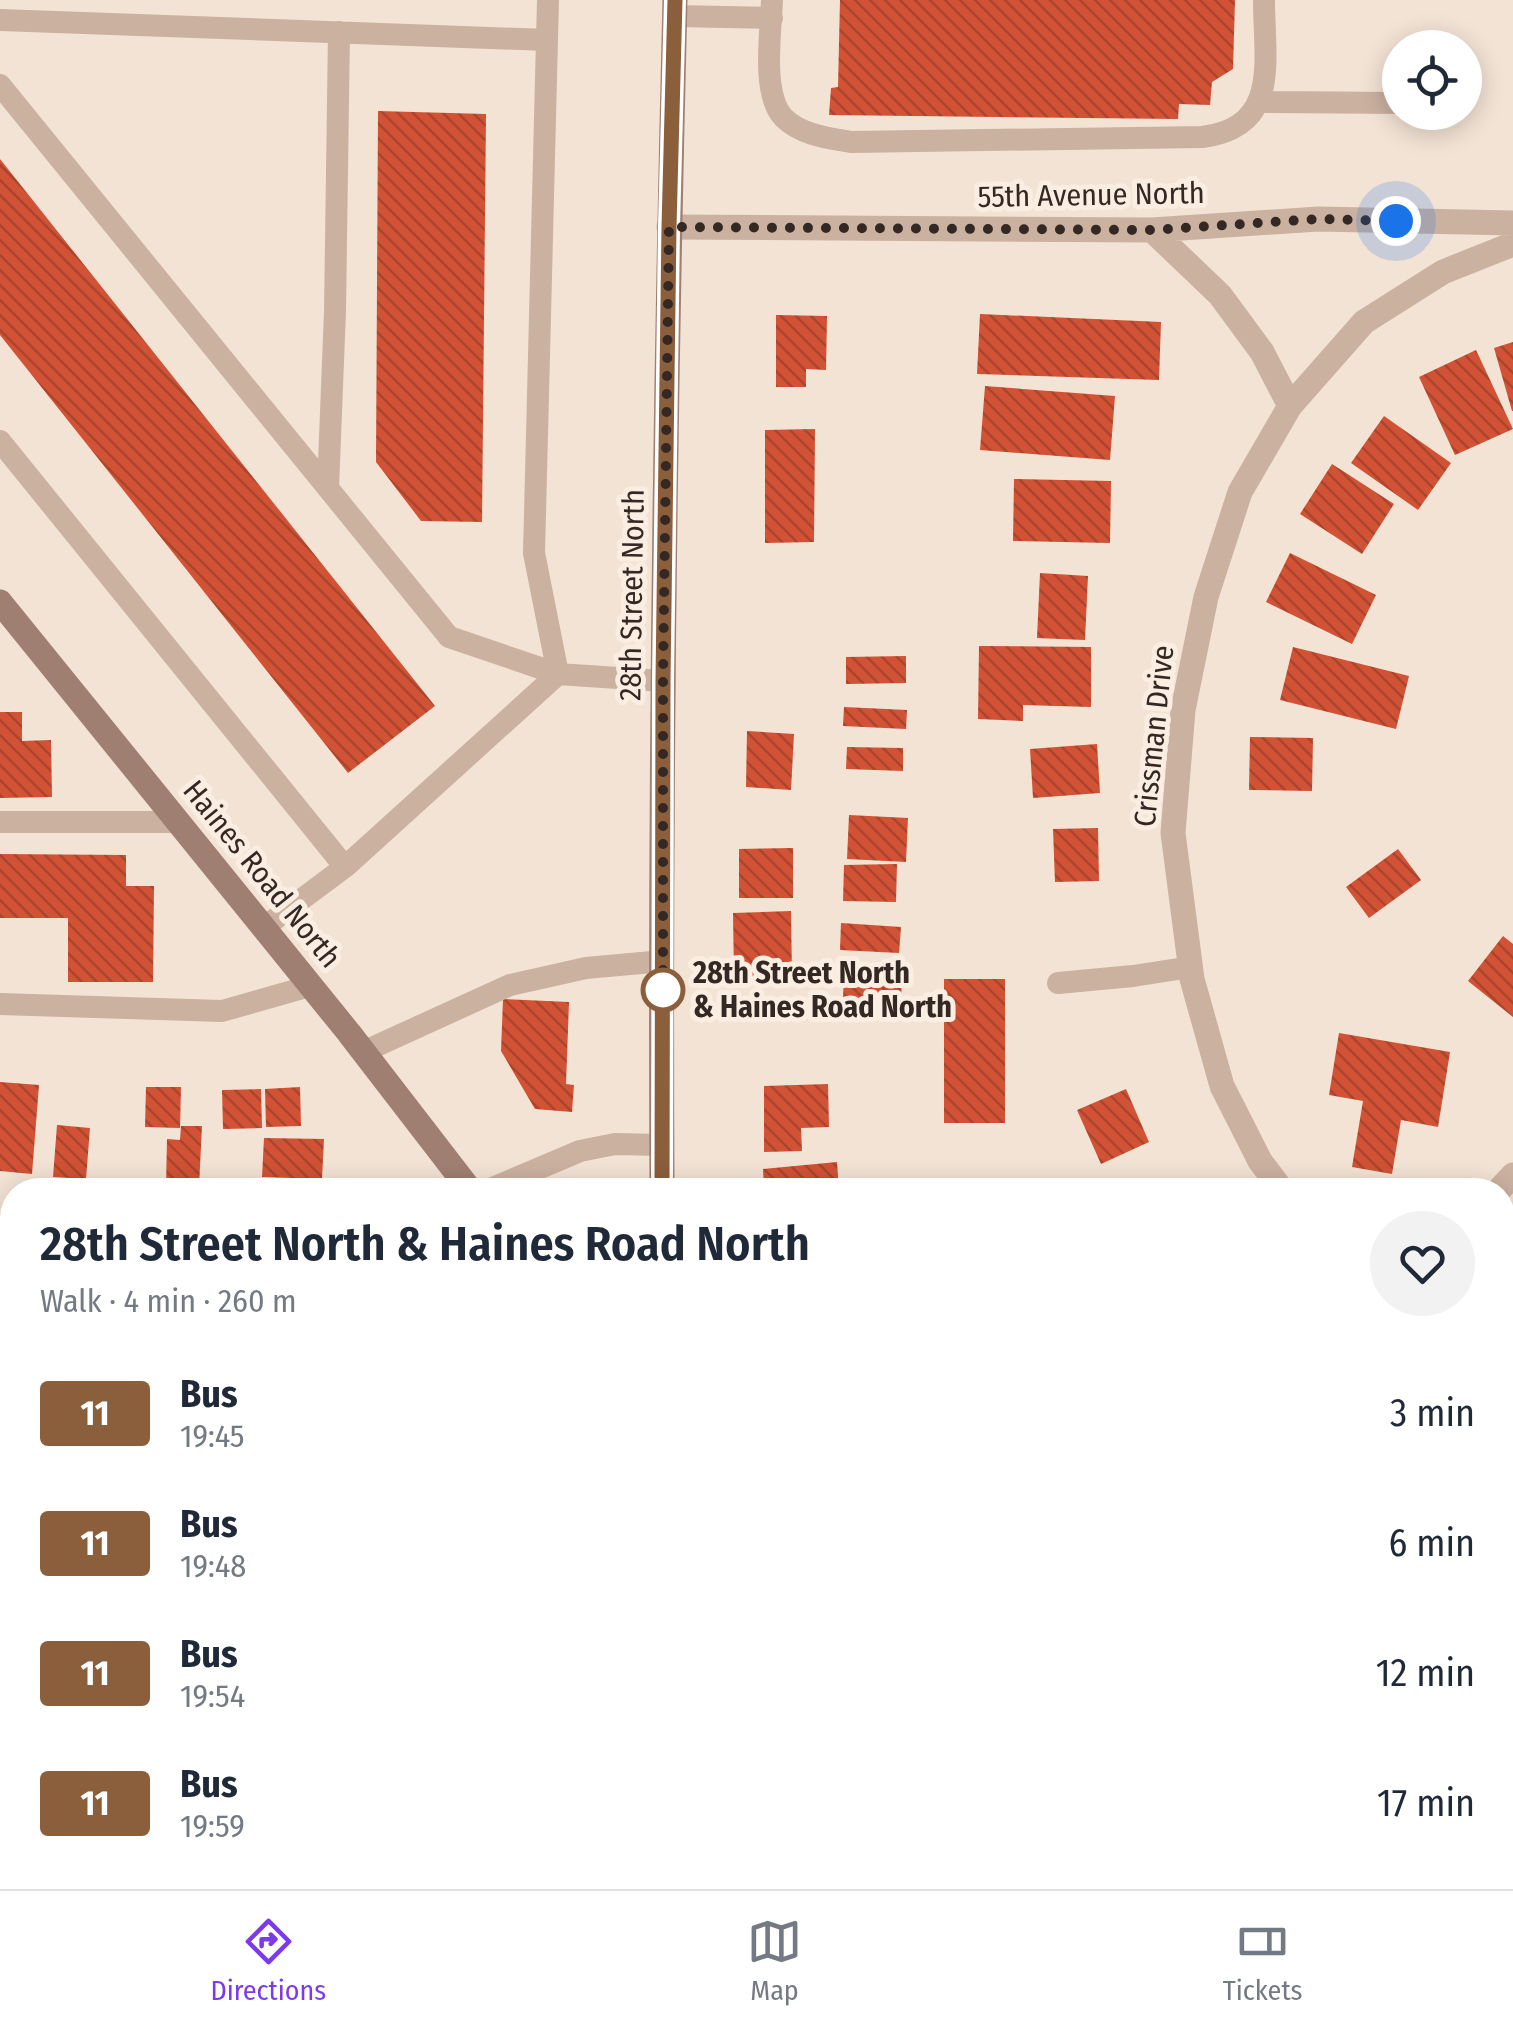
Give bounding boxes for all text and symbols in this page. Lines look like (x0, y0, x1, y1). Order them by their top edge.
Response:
map controls (1382, 30, 1482, 130)
button: locate (1382, 30, 1482, 130)
street label: 55th Avenue North (977, 175, 1205, 215)
your location (1371, 196, 1421, 246)
street label: 28th Street North (612, 489, 652, 701)
street label: Crissman Drive (1127, 643, 1181, 829)
street label: Haines Road North (176, 773, 348, 975)
place label: 28th Street North & Haines Road North (692, 955, 952, 1025)
marker: 28th Street North & Haines Road North (642, 969, 684, 1011)
button: heart (1370, 1211, 1475, 1316)
text: 28th Street North & Haines Road North (40, 1215, 810, 1273)
text: Walk · 4 min · 260 m (40, 1282, 297, 1320)
text: Bus (180, 1371, 238, 1417)
text: 3 min (1390, 1390, 1475, 1436)
text: 11 (81, 1392, 109, 1434)
text: 19:45 (180, 1417, 245, 1455)
text: Bus (180, 1501, 238, 1547)
text: 6 min (1388, 1520, 1475, 1566)
text: 11 (81, 1522, 109, 1564)
text: 19:48 (180, 1547, 246, 1585)
text: Bus (180, 1631, 238, 1677)
text: 12 min (1376, 1650, 1475, 1696)
text: 11 (81, 1652, 109, 1694)
text: 19:54 (180, 1677, 245, 1715)
text: Bus (180, 1761, 238, 1807)
text: 17 min (1377, 1780, 1475, 1826)
text: 11 (81, 1782, 109, 1824)
text: 19:59 (180, 1807, 245, 1845)
tab: Directions (210, 1914, 326, 2007)
tab: Map (747, 1914, 802, 2007)
tab: Tickets (1223, 1914, 1303, 2007)

